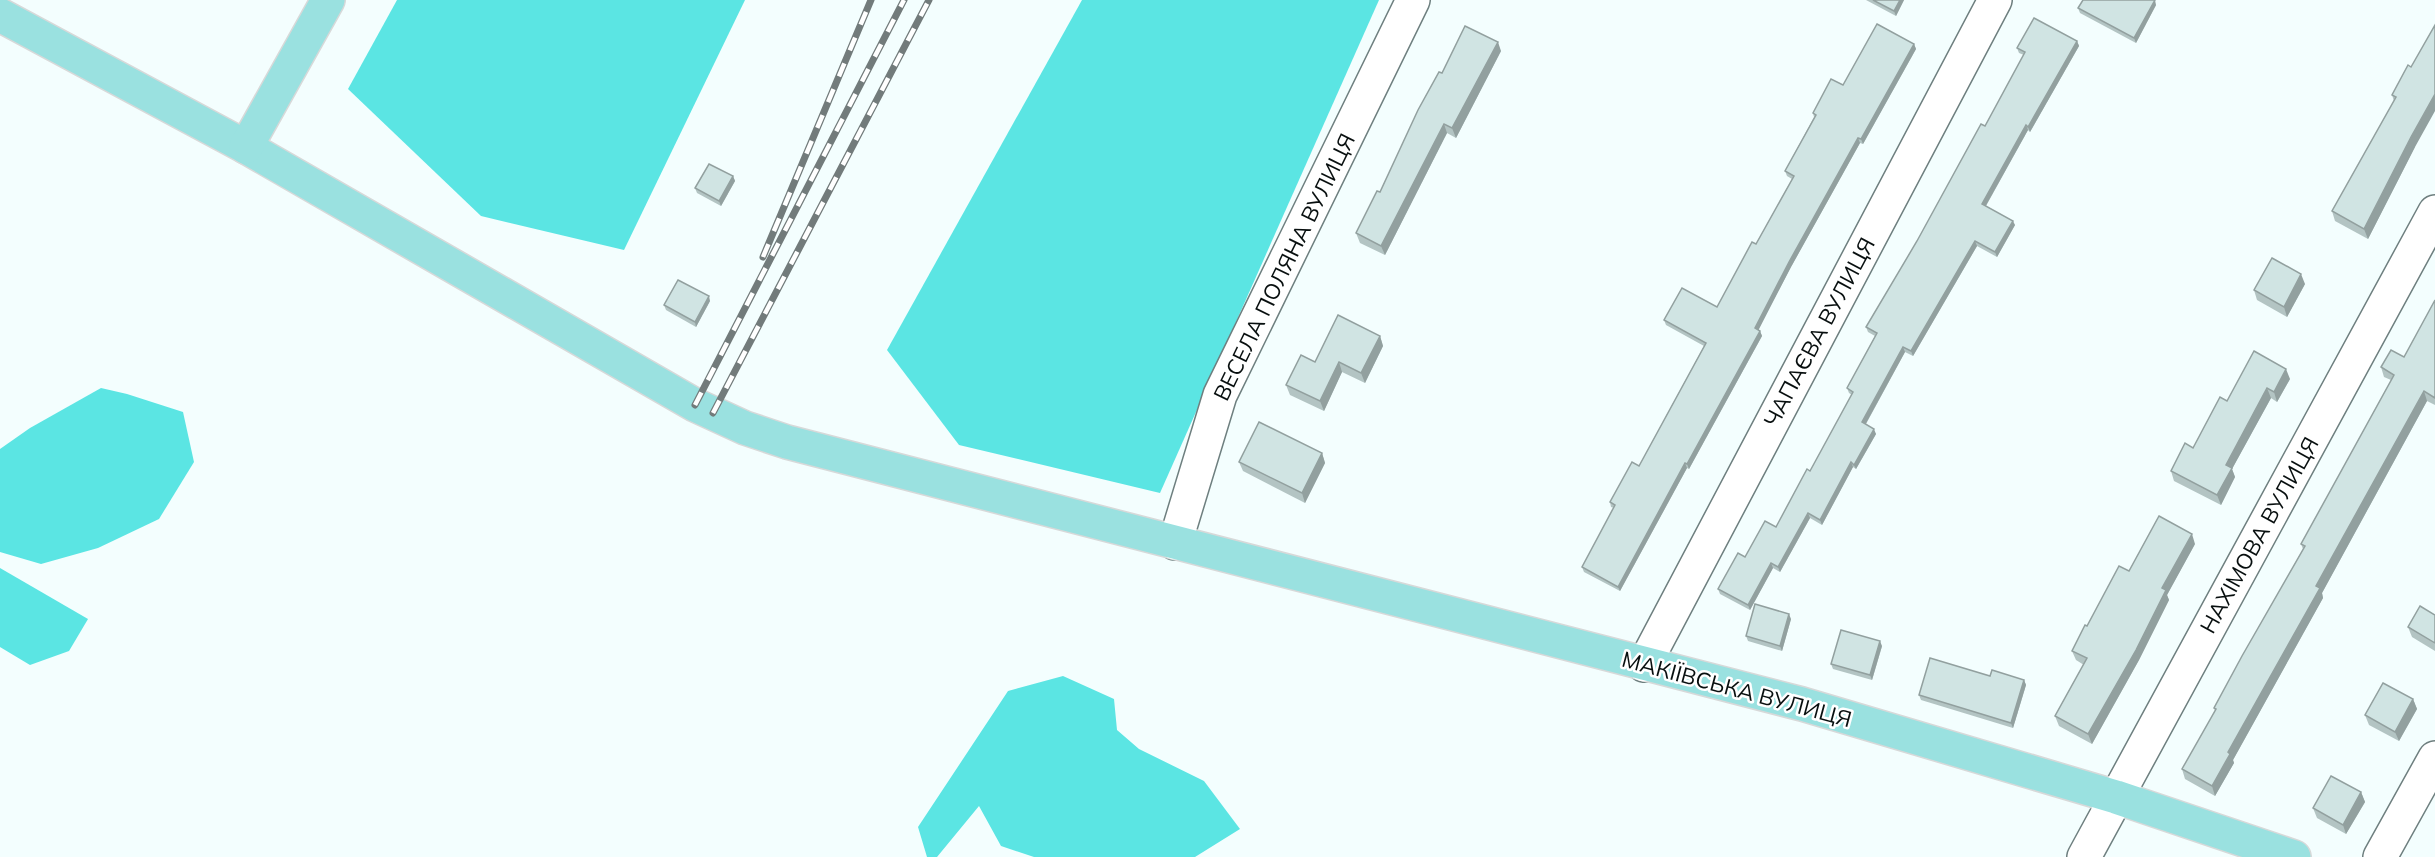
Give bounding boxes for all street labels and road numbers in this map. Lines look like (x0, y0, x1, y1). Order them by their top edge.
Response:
street label: ВЕСЕЛА ПОЛЯНА ВУЛИЦЯ (1207, 129, 1361, 405)
street label: ЧАПАЄВА ВУЛИЦЯ (1757, 232, 1881, 432)
street label: НАХІМОВА ВУЛИЦЯ (2193, 432, 2325, 638)
street label: МАКІЇВСЬКА ВУЛИЦЯ (1619, 645, 1855, 733)

